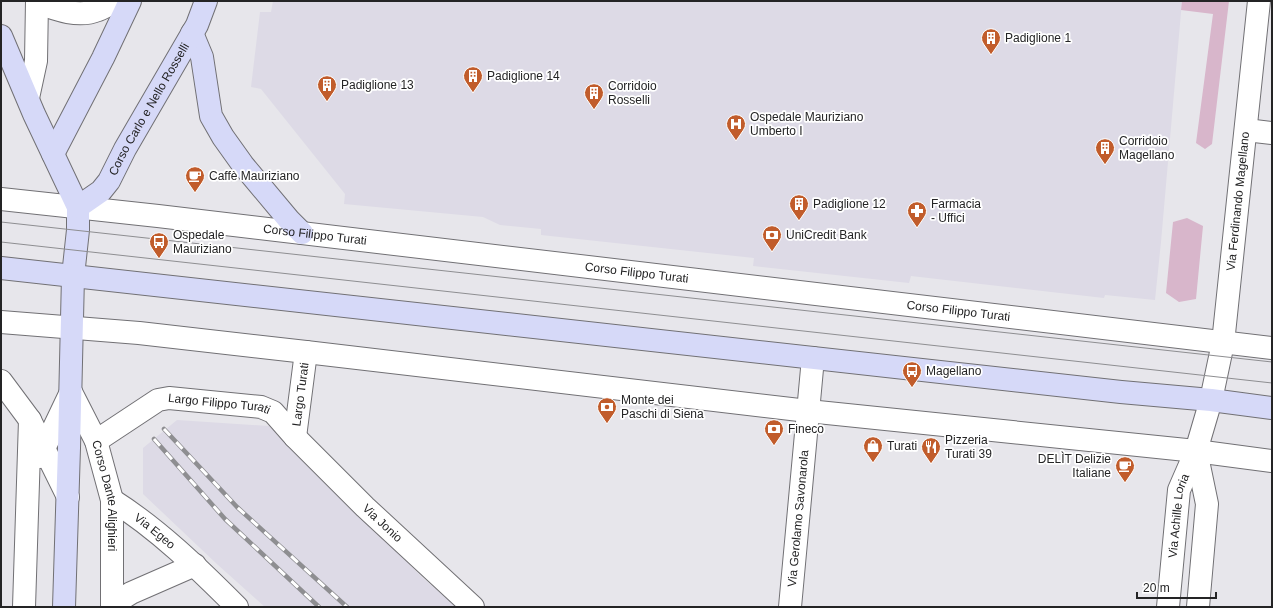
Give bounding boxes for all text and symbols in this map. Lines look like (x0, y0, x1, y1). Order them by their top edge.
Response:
building icon: Padiglione 1 (980, 27, 1002, 55)
place label: Padiglione 1 (1005, 31, 1071, 45)
street label: Corso Carlo e Nello Rosselli (106, 40, 192, 178)
building icon: Padiglione 14 (462, 65, 484, 93)
place label: Padiglione 14 (487, 69, 560, 83)
building icon: Padiglione 13 (316, 74, 338, 102)
place label: Padiglione 13 (341, 78, 414, 92)
place label: Corridoio Rosselli (608, 79, 657, 107)
building icon: Corridoio Rosselli (583, 82, 605, 110)
place label: Ospedale Mauriziano Umberto I (750, 110, 864, 138)
hospital icon: Ospedale Mauriziano Umberto I (725, 113, 747, 141)
street label: Via Ferdinando Magellano (1224, 131, 1252, 272)
place label: Corridoio Magellano (1119, 134, 1175, 162)
building icon: Corridoio Magellano (1094, 137, 1116, 165)
cafe icon: Caffè Mauriziano (184, 165, 206, 193)
place label: Caffè Mauriziano (209, 169, 300, 183)
building icon: Padiglione 12 (788, 193, 810, 221)
place label: Padiglione 12 (813, 197, 886, 211)
place label: Farmacia - Uffici (931, 197, 981, 225)
pharmacy icon: Farmacia - Uffici (906, 200, 928, 228)
street label: Corso Filippo Turati (262, 222, 368, 248)
bank icon: UniCredit Bank (761, 224, 783, 252)
place label: Ospedale Mauriziano (173, 228, 232, 256)
place label: UniCredit Bank (786, 228, 868, 242)
bus stop icon: Ospedale Mauriziano (148, 231, 170, 259)
street label: Corso Filippo Turati (584, 260, 689, 286)
street label: Corso Filippo Turati (906, 298, 1011, 324)
bus stop icon: Magellano (901, 360, 923, 388)
street label: Largo Turati (289, 362, 312, 427)
place label: Magellano (926, 364, 982, 378)
street label: Largo Filippo Turati (167, 391, 272, 417)
place label: Monte dei Paschi di Siena (621, 393, 704, 421)
bank icon: Monte dei Paschi di Siena (596, 396, 618, 424)
bank icon: Fineco (763, 418, 785, 446)
place label: Fineco (788, 422, 824, 436)
place label: Pizzeria Turati 39 (945, 433, 992, 461)
shop icon: Turati (862, 435, 884, 463)
restaurant icon: Pizzeria Turati 39 (920, 436, 942, 464)
street label: Corso Dante Alighieri (89, 439, 119, 551)
place label: Turati (887, 439, 917, 453)
street label: Via Gerolamo Savonarola (785, 449, 812, 587)
place label: DELÌT Delizie Italiane (1038, 451, 1111, 480)
cafe icon: DELÌT Delizie Italiane (1114, 455, 1136, 483)
street label: Via Achille Loria (1166, 471, 1192, 559)
street label: Via Jonio (360, 501, 405, 545)
street label: Via Egeo (132, 511, 178, 552)
scale bar (1137, 574, 1216, 600)
text: 20 m (1143, 581, 1170, 595)

